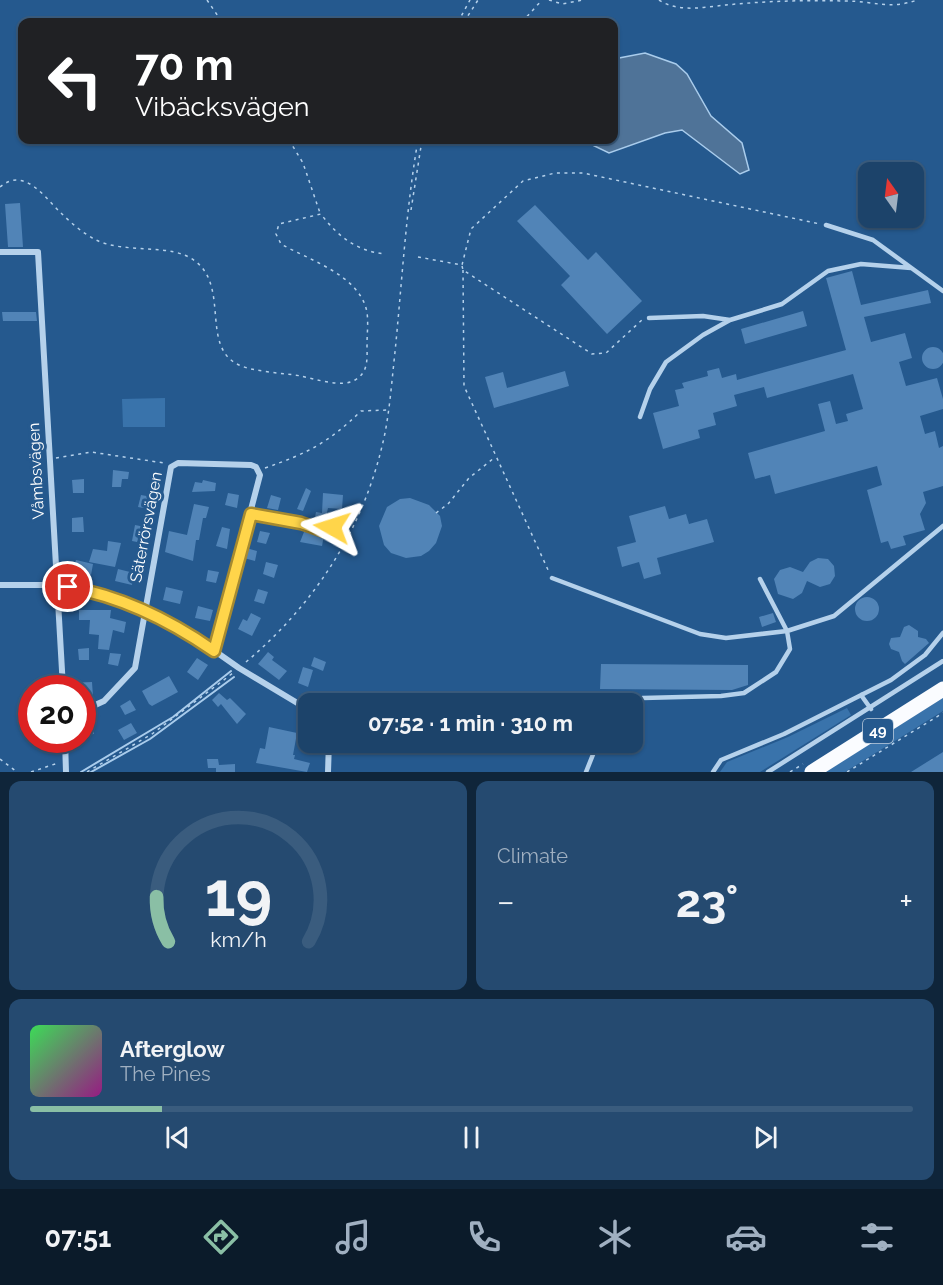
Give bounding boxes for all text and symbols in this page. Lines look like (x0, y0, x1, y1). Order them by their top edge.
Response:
text: 70 m (135, 41, 234, 90)
icon: left (36, 42, 114, 120)
text: Vibäcksvägen (135, 91, 310, 122)
north arrow (858, 162, 924, 228)
map controls (858, 162, 924, 228)
street label: Våmbsvägen (24, 422, 48, 520)
street label: Säterrörsvägen (126, 470, 166, 584)
position arrow (300, 495, 364, 559)
pin (42, 561, 93, 612)
icon: arrive (51, 570, 84, 603)
speed limit sign: 20 (18, 675, 96, 753)
text: 07:52 · 1 min · 310 m (368, 710, 573, 736)
road number: 49 (863, 719, 893, 743)
text: Climate (497, 844, 568, 868)
text: 19 (204, 857, 272, 931)
text: 23° (676, 875, 738, 928)
text: − (497, 882, 515, 921)
text: + (899, 882, 913, 921)
text: km/h (210, 928, 266, 953)
text: Afterglow (120, 1036, 225, 1062)
text: The Pines (120, 1062, 211, 1086)
icon: previous (161, 1121, 194, 1154)
icon: pause (455, 1121, 488, 1154)
icon: next (749, 1121, 782, 1154)
icon: directions (200, 1216, 242, 1258)
icon: music (332, 1216, 374, 1258)
icon: phone (463, 1216, 505, 1258)
icon: climate (594, 1216, 636, 1258)
icon: car (725, 1216, 767, 1258)
icon: filters (856, 1216, 898, 1258)
text: 07:51 (45, 1222, 111, 1253)

